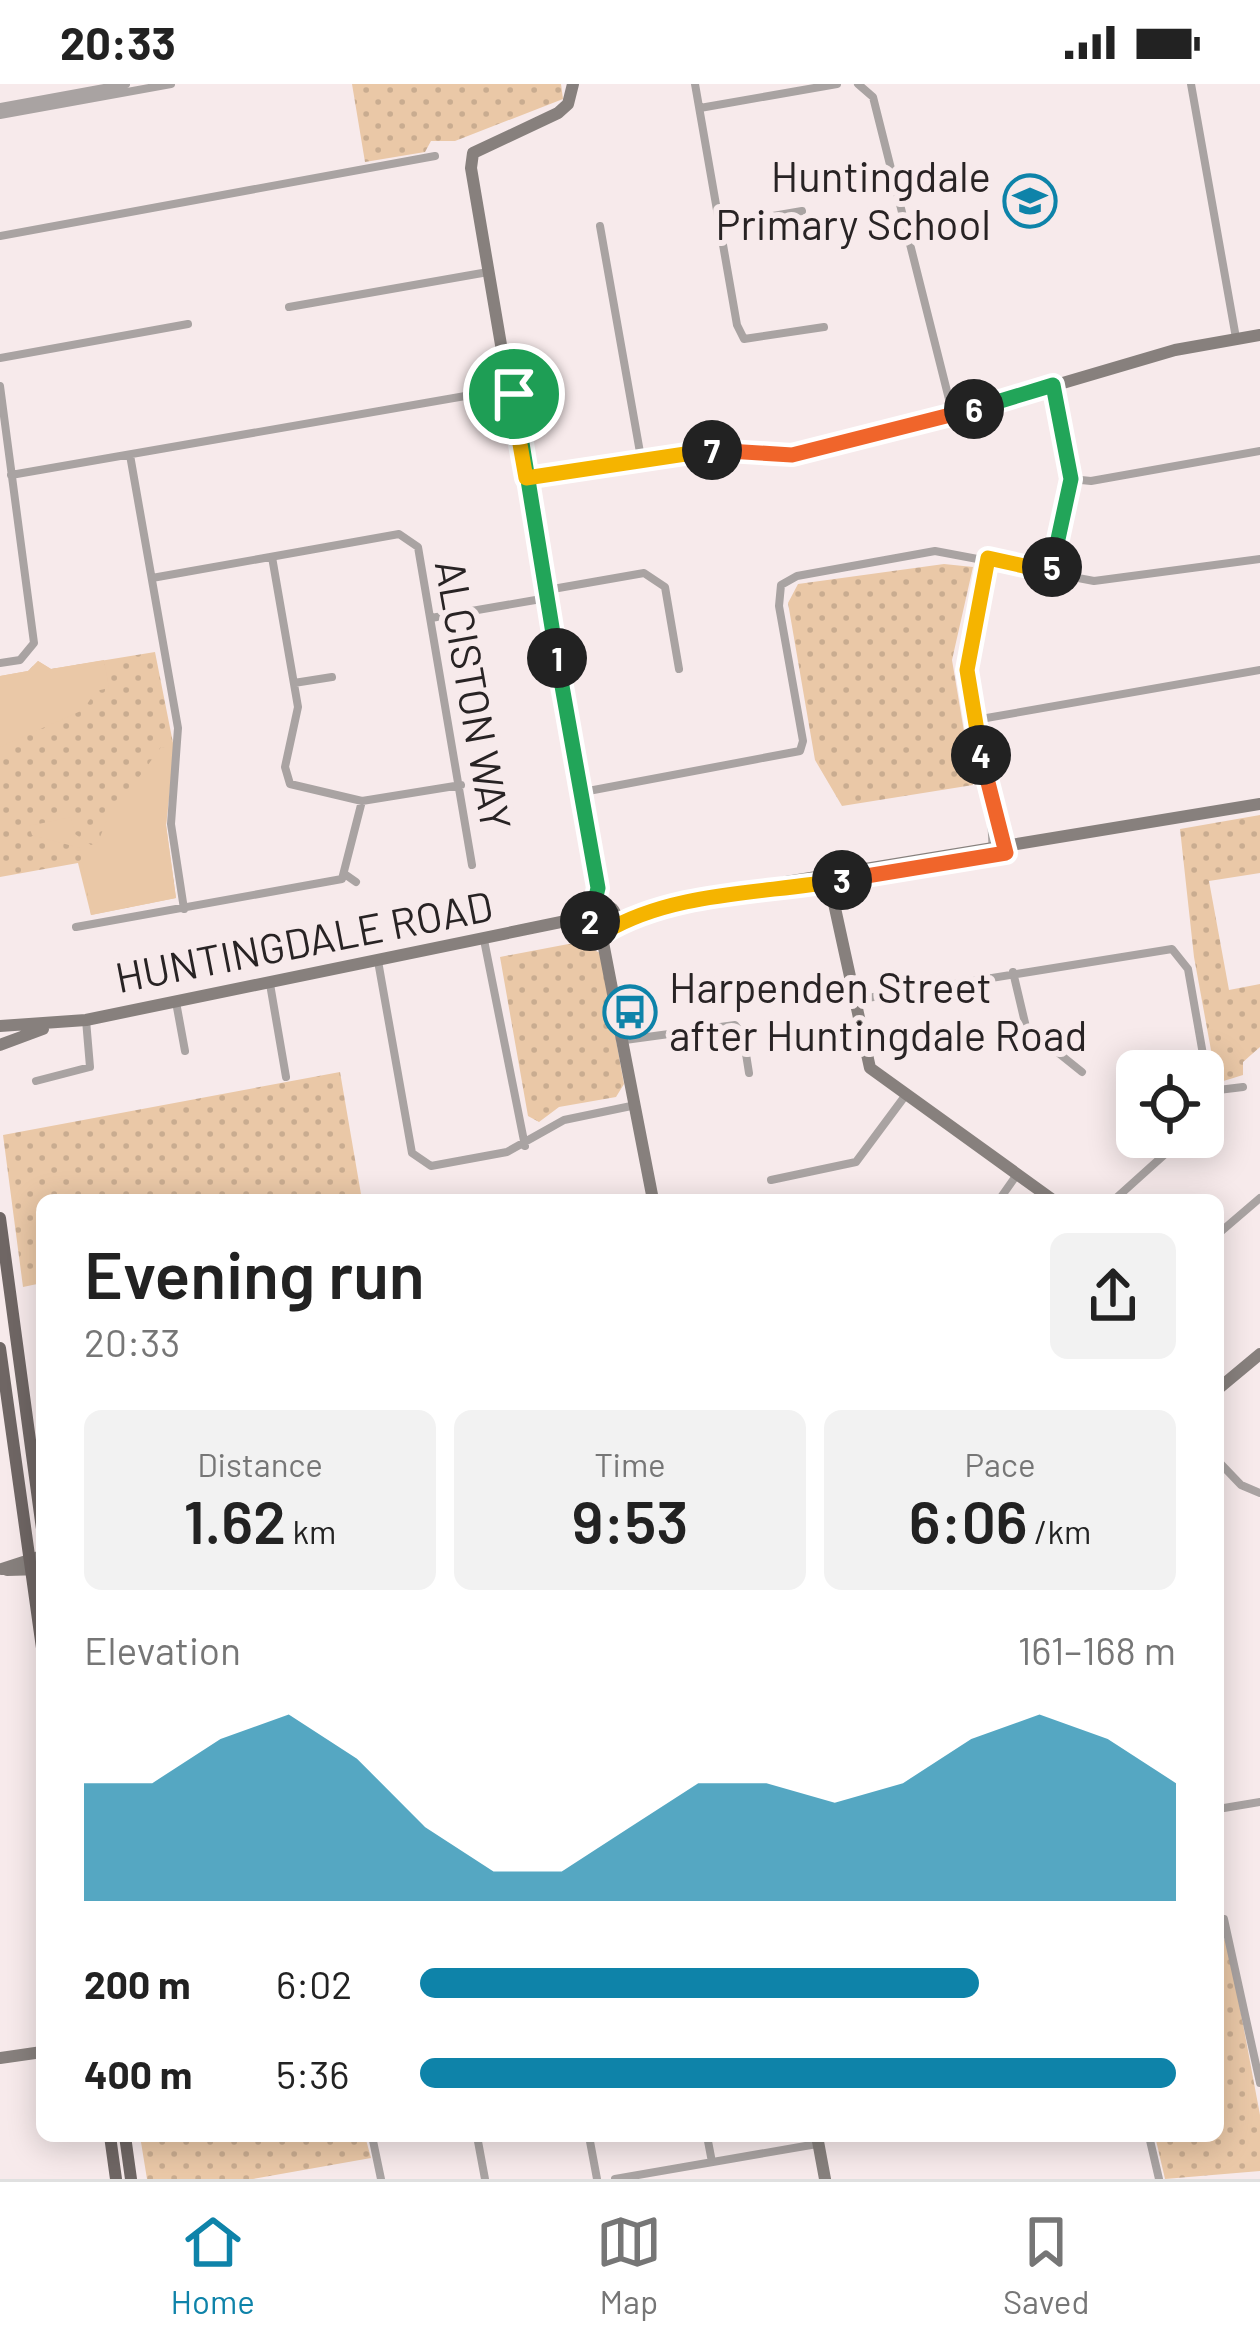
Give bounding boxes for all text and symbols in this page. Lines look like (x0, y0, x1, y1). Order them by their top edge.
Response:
text: 20:33 (60, 15, 176, 69)
place label: Huntingdale Primary School (716, 150, 991, 249)
school or university icon: Huntingdale Primary School (1002, 173, 1058, 229)
pin (463, 343, 565, 445)
icon: arrive (481, 361, 547, 427)
pin: 6 (944, 379, 1004, 439)
text: 6 (965, 389, 983, 429)
pin: 7 (682, 420, 742, 480)
text: 7 (704, 430, 720, 470)
pin: 5 (1022, 537, 1082, 597)
text: 5 (1043, 547, 1061, 587)
street label: ALCISTON WAY (427, 556, 523, 834)
pin: 1 (527, 628, 587, 688)
text: 1 (551, 638, 563, 678)
pin: 4 (951, 725, 1011, 785)
text: 4 (971, 735, 991, 775)
pin: 3 (812, 850, 872, 910)
text: 3 (833, 860, 851, 900)
street label: HUNTINGDALE ROAD (111, 879, 497, 1001)
pin: 2 (560, 891, 620, 951)
text: 2 (581, 901, 599, 941)
place label: Harpenden Street after Huntingdale Road (669, 961, 1087, 1060)
bus stop icon: Harpenden Street after Huntingdale Road (602, 984, 658, 1040)
map controls (1116, 1050, 1224, 1158)
button: locate (1116, 1050, 1224, 1158)
text: Evening run (84, 1233, 425, 1312)
button: share (1050, 1233, 1176, 1359)
text: 20:33 (84, 1318, 180, 1365)
text: Distance (197, 1444, 323, 1484)
text: Time (594, 1444, 666, 1484)
text: Pace (965, 1444, 1035, 1484)
text: 1.62 (184, 1484, 286, 1556)
text: 9:53 (572, 1484, 688, 1556)
text: 6:06 (909, 1484, 1028, 1556)
text: km (286, 1511, 336, 1551)
text: /km (1028, 1511, 1091, 1551)
text: Elevation (84, 1626, 241, 1673)
text: 161–168 m (1018, 1626, 1176, 1673)
text: 200 m (84, 1960, 191, 2007)
text: 6:02 (276, 1960, 352, 2007)
text: 400 m (84, 2050, 192, 2097)
text: 5:36 (276, 2050, 349, 2097)
tab: Home (171, 2209, 255, 2321)
tab: Map (596, 2209, 662, 2321)
tab: Saved (1003, 2209, 1089, 2321)

